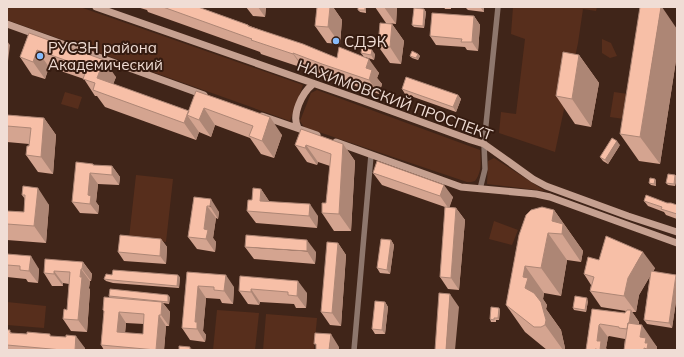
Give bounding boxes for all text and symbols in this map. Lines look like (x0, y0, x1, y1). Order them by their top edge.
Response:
place label: СДЭК (344, 32, 387, 51)
marker: СДЭК (331, 36, 341, 46)
place label: РУСЗН района Академический (48, 38, 163, 74)
marker: РУСЗН района Академический (35, 51, 45, 61)
street label: НАХИМОВСКИЙ ПРОСПЕКТ (295, 56, 495, 144)

